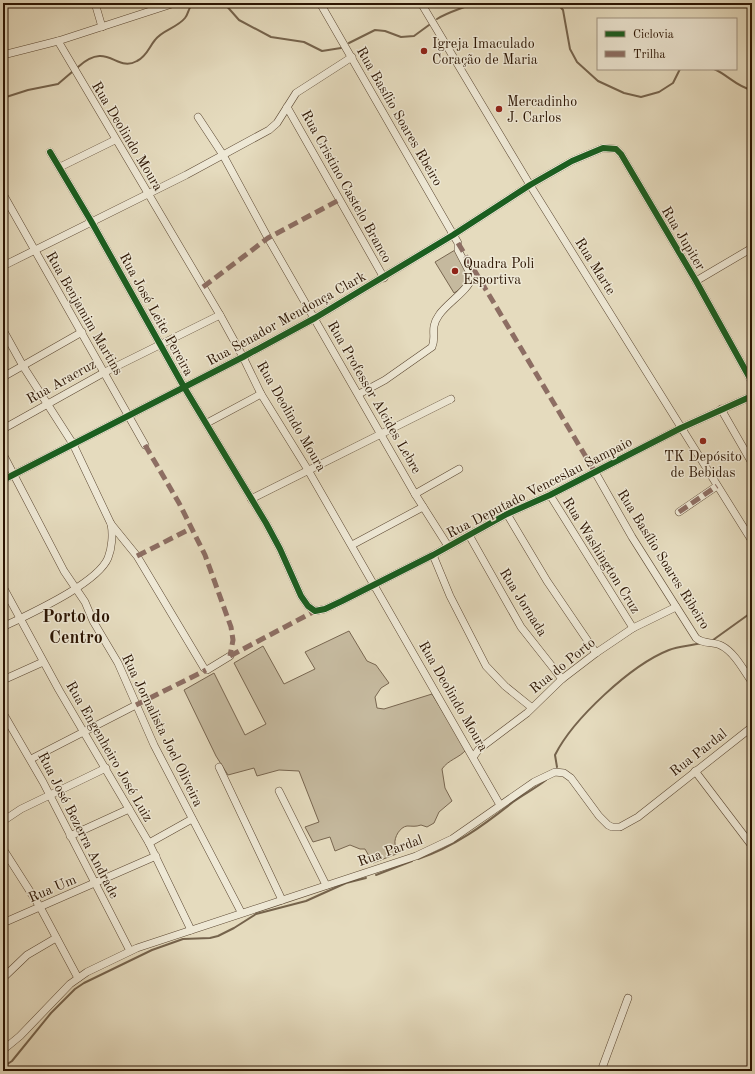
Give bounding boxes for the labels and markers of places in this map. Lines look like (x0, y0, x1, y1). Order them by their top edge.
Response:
place label: Igreja Imaculado Coração de Maria (432, 37, 538, 67)
marker: Igreja Imaculado Coração de Maria (419, 46, 429, 56)
place label: Mercadinho J. Carlos (507, 95, 577, 125)
marker: Mercadinho J. Carlos (494, 104, 504, 114)
place label: Quadra Poli Esportiva (463, 257, 535, 287)
marker: Quadra Poli Esportiva (450, 266, 460, 276)
marker: TK Depósito de Bebidas (698, 436, 708, 446)
place label: TK Depósito de Bebidas (664, 450, 742, 480)

